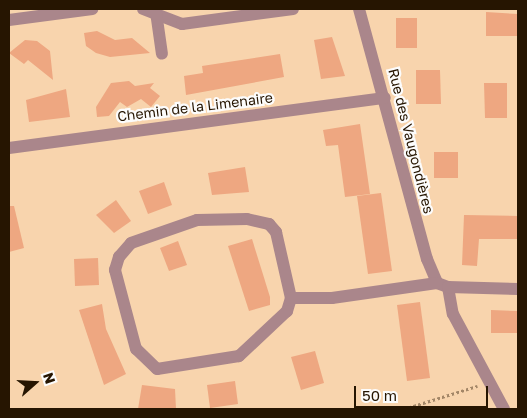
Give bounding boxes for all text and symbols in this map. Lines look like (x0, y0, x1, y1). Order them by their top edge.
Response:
street label: Rue des Vaugondières (385, 67, 437, 215)
street label: Chemin de la Limenaire (116, 89, 274, 125)
north arrow (10, 358, 60, 408)
text: N (40, 370, 59, 386)
scale bar (357, 376, 491, 408)
text: 50 m (362, 386, 397, 404)

